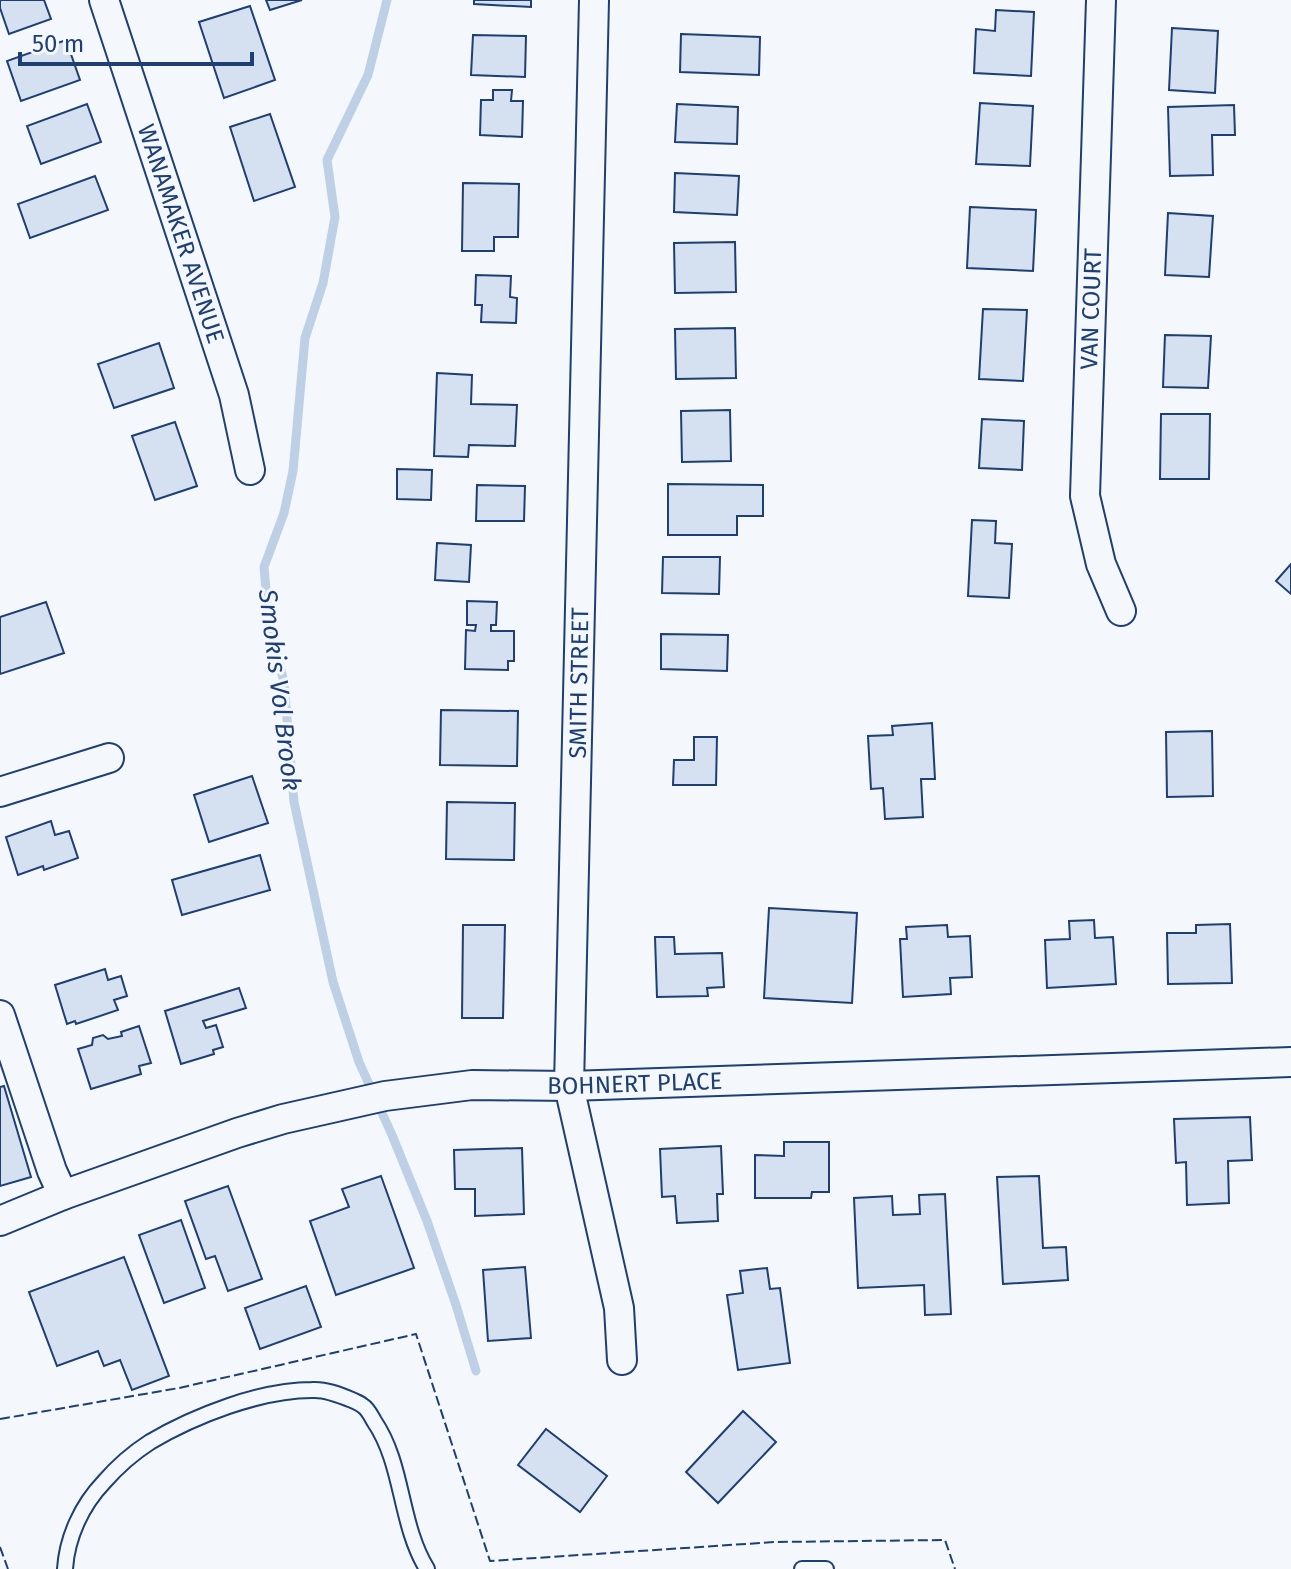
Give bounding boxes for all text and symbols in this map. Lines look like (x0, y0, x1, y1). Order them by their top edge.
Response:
scale bar (20, 16, 252, 66)
text: 50 m (32, 30, 84, 58)
street label: WANAMAKER AVENUE (132, 121, 230, 347)
street label: VAN COURT (1075, 247, 1107, 370)
water label: Smokis Vol Brook (252, 586, 307, 793)
street label: SMITH STREET (564, 607, 594, 759)
street label: BOHNERT PLACE (547, 1067, 723, 1100)

